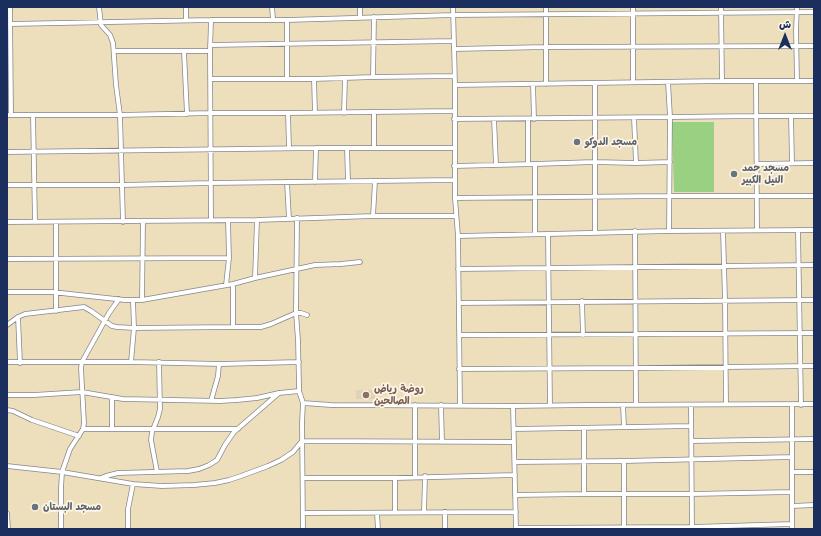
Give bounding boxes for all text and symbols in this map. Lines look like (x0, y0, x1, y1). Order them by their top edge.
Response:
text: ش (779, 15, 791, 32)
north arrow (765, 16, 805, 56)
place label: مسجد الدوكو (585, 136, 637, 148)
marker: مسجد الدوكو (572, 137, 582, 147)
place label: مسجد حمد النيل الكبير (742, 162, 789, 186)
marker: مسجد حمد النيل الكبير (729, 169, 739, 179)
place label: روضة رياض الصالحين (374, 383, 424, 406)
marker: روضة رياض الصالحين (361, 390, 371, 400)
place label: مسجد البستان (43, 501, 101, 513)
marker: مسجد البستان (30, 502, 40, 512)

